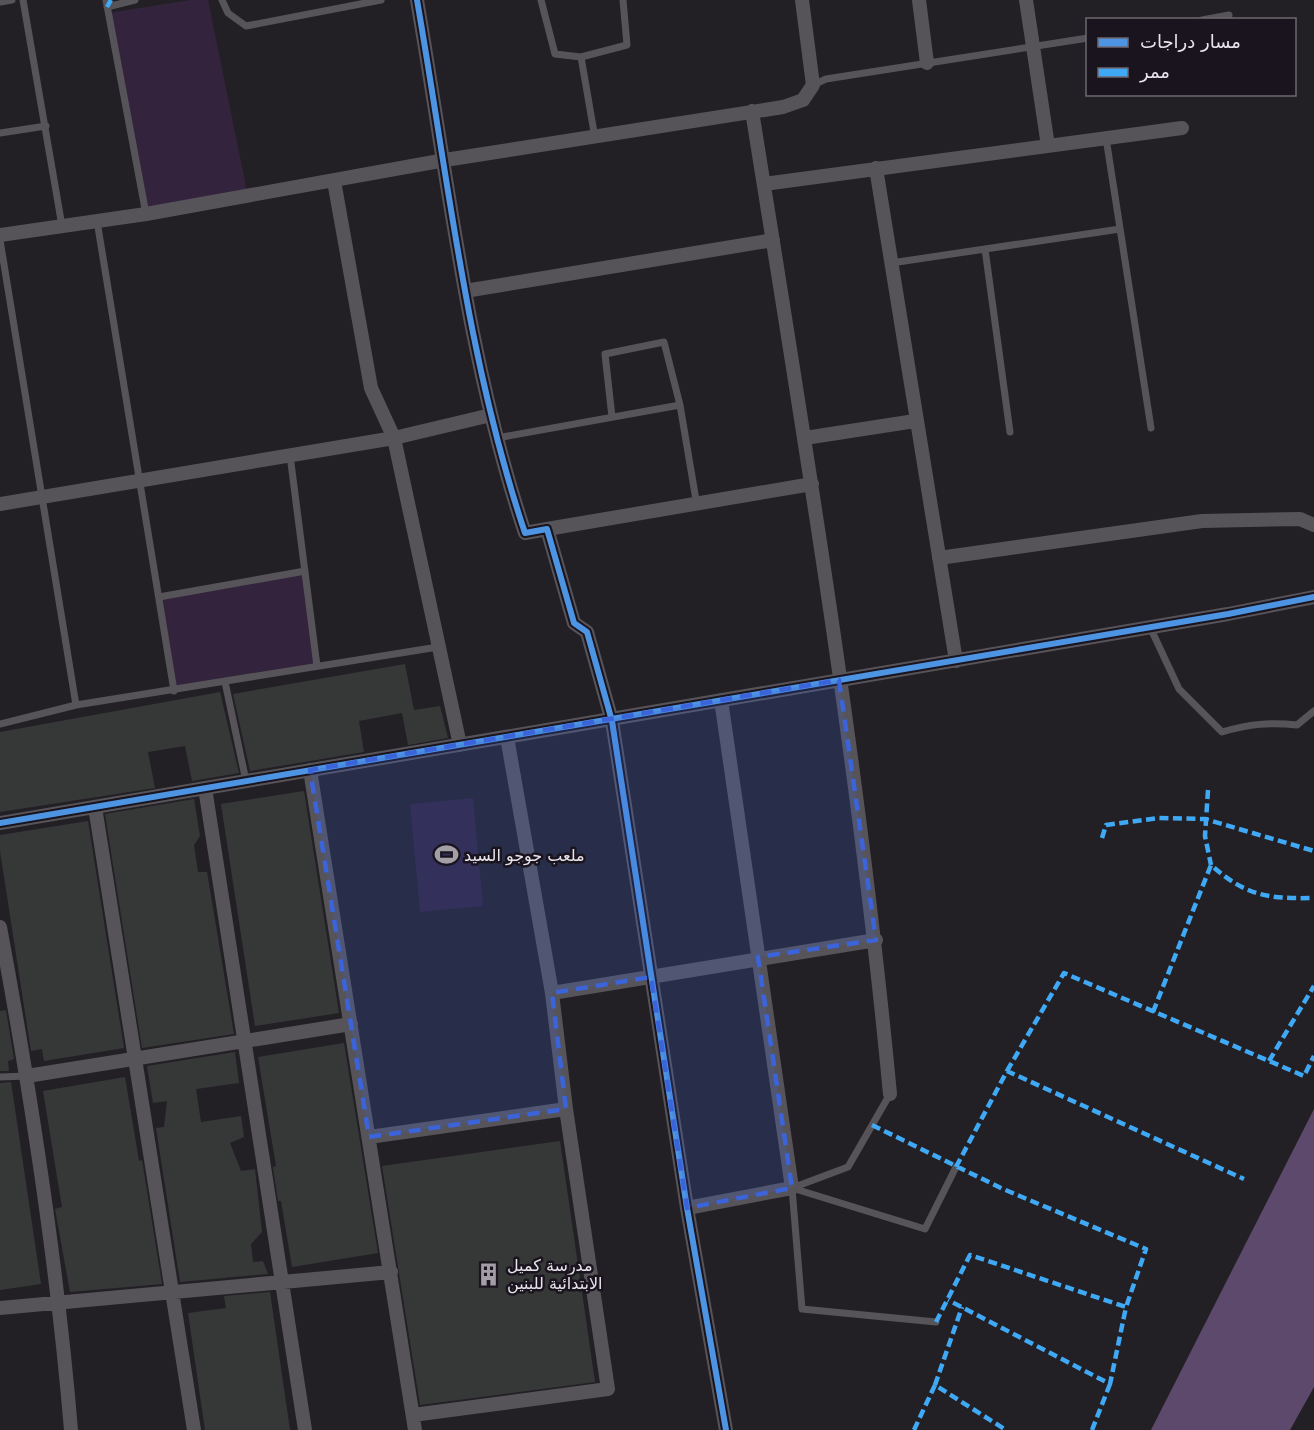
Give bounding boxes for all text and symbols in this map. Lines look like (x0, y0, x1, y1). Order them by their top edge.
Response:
legend (1086, 18, 1296, 96)
text: مسار دراجات (1140, 31, 1241, 52)
text: ممر (1139, 61, 1170, 83)
sports icon: ملعب جوجو السيد (433, 842, 459, 868)
place label: ملعب جوجو السيد (464, 846, 585, 866)
place label: مدرسة كميل الابتدائية للبنين (507, 1256, 602, 1294)
building icon: مدرسة كميل الابتدائية للبنين (476, 1261, 502, 1287)

